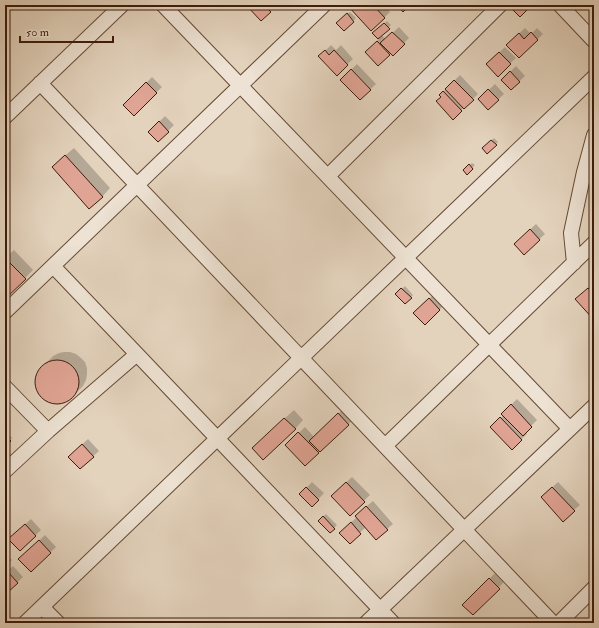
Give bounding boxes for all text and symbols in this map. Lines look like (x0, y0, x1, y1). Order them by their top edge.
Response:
scale bar (20, 18, 113, 44)
text: 50 m (26, 25, 50, 40)

